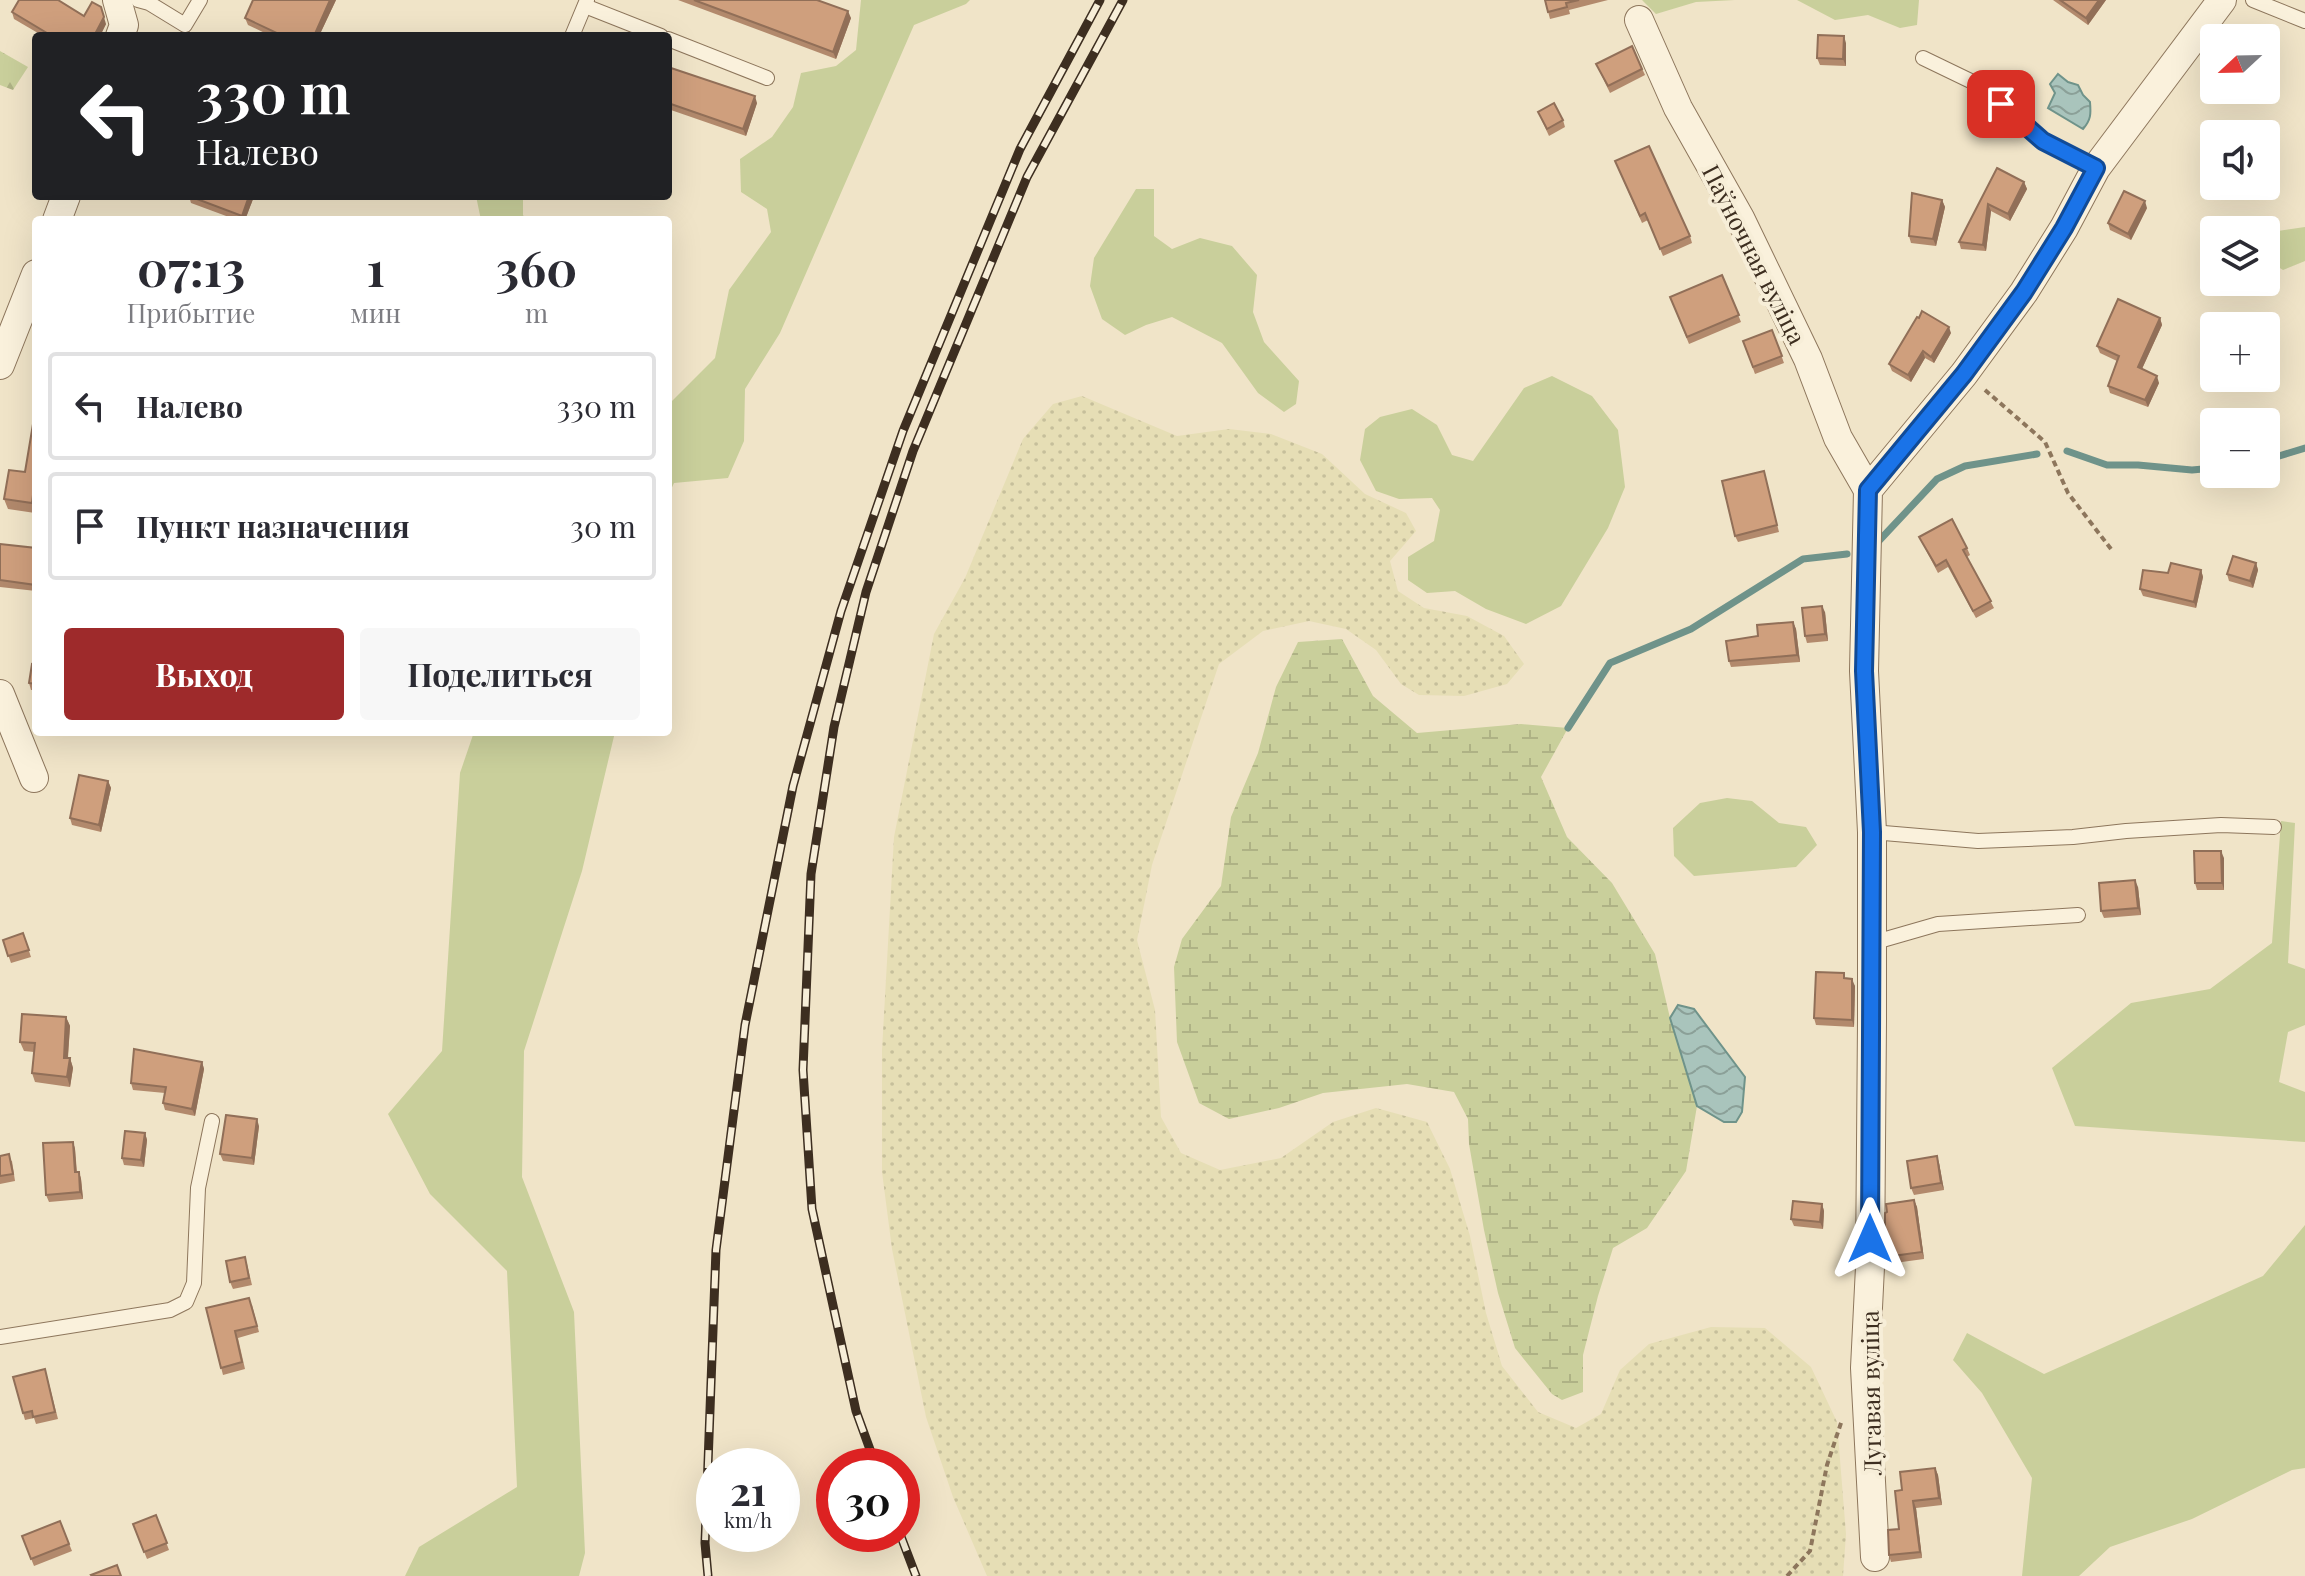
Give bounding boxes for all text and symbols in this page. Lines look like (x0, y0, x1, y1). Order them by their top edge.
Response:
north arrow (2200, 24, 2280, 104)
map controls (2200, 24, 2280, 488)
text: 330 m (196, 54, 351, 129)
icon: left (64, 64, 168, 168)
pin (1967, 70, 2035, 138)
icon: arrive (1979, 82, 2023, 126)
button: sound (2200, 120, 2280, 200)
text: Налево (196, 126, 319, 174)
street label: Паўночная вуліца (1696, 159, 1814, 349)
button: layers (2200, 216, 2280, 296)
text: 07:13 (137, 235, 245, 299)
text: 1 (366, 235, 385, 299)
text: 360 (496, 235, 577, 299)
text: Прибытие (127, 295, 256, 330)
text: мин (350, 295, 401, 330)
text: m (525, 295, 548, 330)
button: + (2200, 312, 2280, 392)
icon: left (68, 384, 112, 428)
text: Налево (136, 386, 243, 426)
text: 330 m (557, 386, 636, 426)
button: − (2200, 408, 2280, 488)
icon: arrive (68, 504, 112, 548)
text: Пункт назначения (136, 506, 410, 546)
text: 30 m (570, 506, 636, 546)
button: Выход (64, 628, 344, 720)
button: Поделиться (360, 628, 640, 720)
position arrow (1828, 1197, 1912, 1281)
street label: Лугавая вуліца (1853, 1310, 1887, 1477)
speed limit sign: 30 (816, 1448, 920, 1552)
text: 21 (730, 1463, 766, 1516)
text: km/h (724, 1506, 772, 1533)

